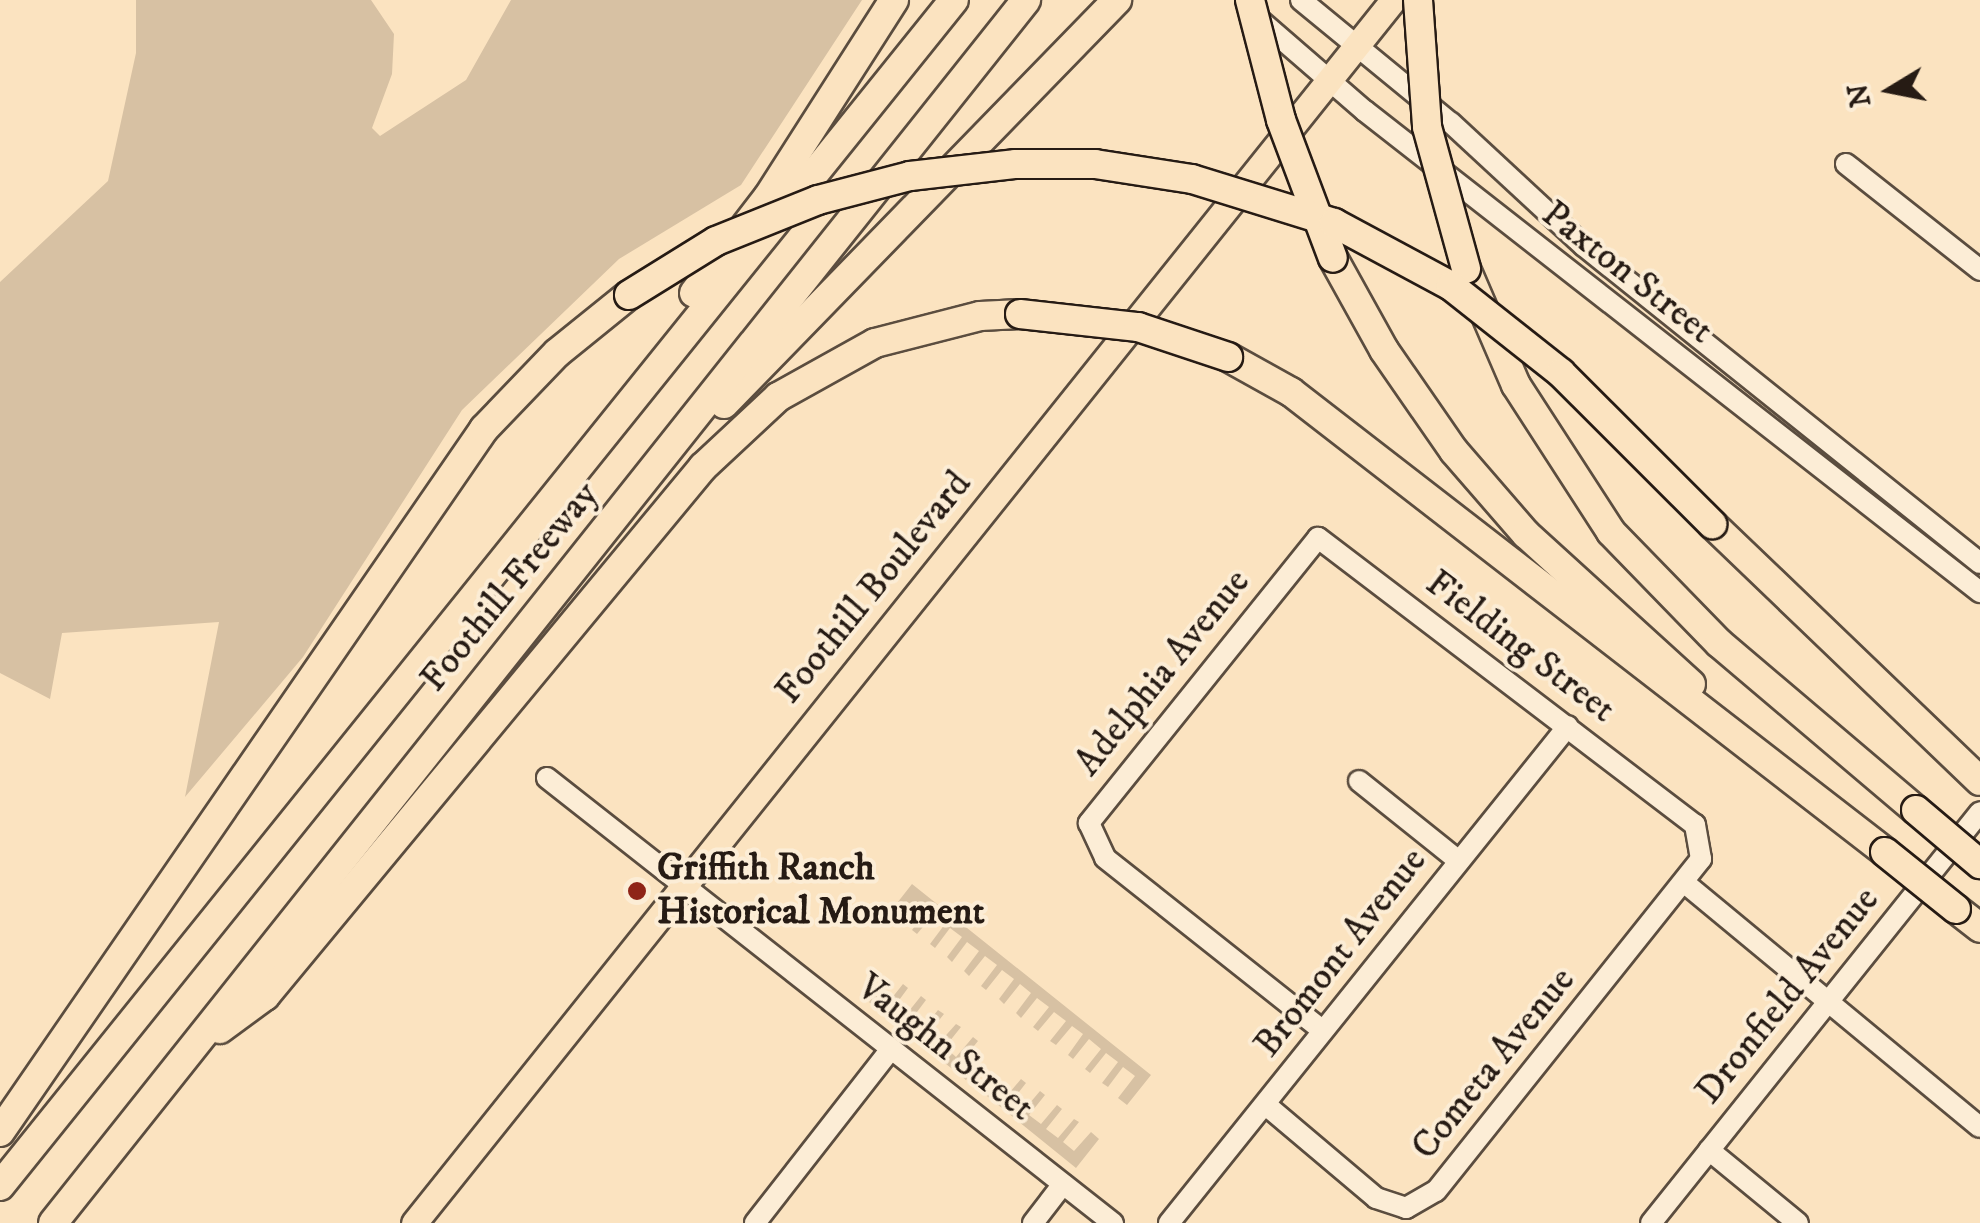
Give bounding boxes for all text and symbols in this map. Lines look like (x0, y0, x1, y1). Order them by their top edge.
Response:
north arrow (1840, 40, 1940, 140)
text: N (1841, 81, 1879, 110)
street label: Paxton Street (1532, 192, 1722, 354)
street label: Foothill Boulevard (766, 463, 982, 713)
street label: Foothill Freeway (411, 473, 609, 701)
street label: Adelphia Avenue (1066, 560, 1260, 786)
street label: Fielding Street (1416, 561, 1624, 733)
street label: Bromont Avenue (1245, 839, 1437, 1067)
place label: Griffith Ranch Historical Monument (657, 846, 985, 936)
street label: Dronfield Avenue (1687, 878, 1889, 1114)
marker: Griffith Ranch Historical Monument (626, 880, 648, 902)
street label: Cometa Avenue (1403, 959, 1585, 1169)
street label: Vaughn Street (847, 965, 1043, 1131)

